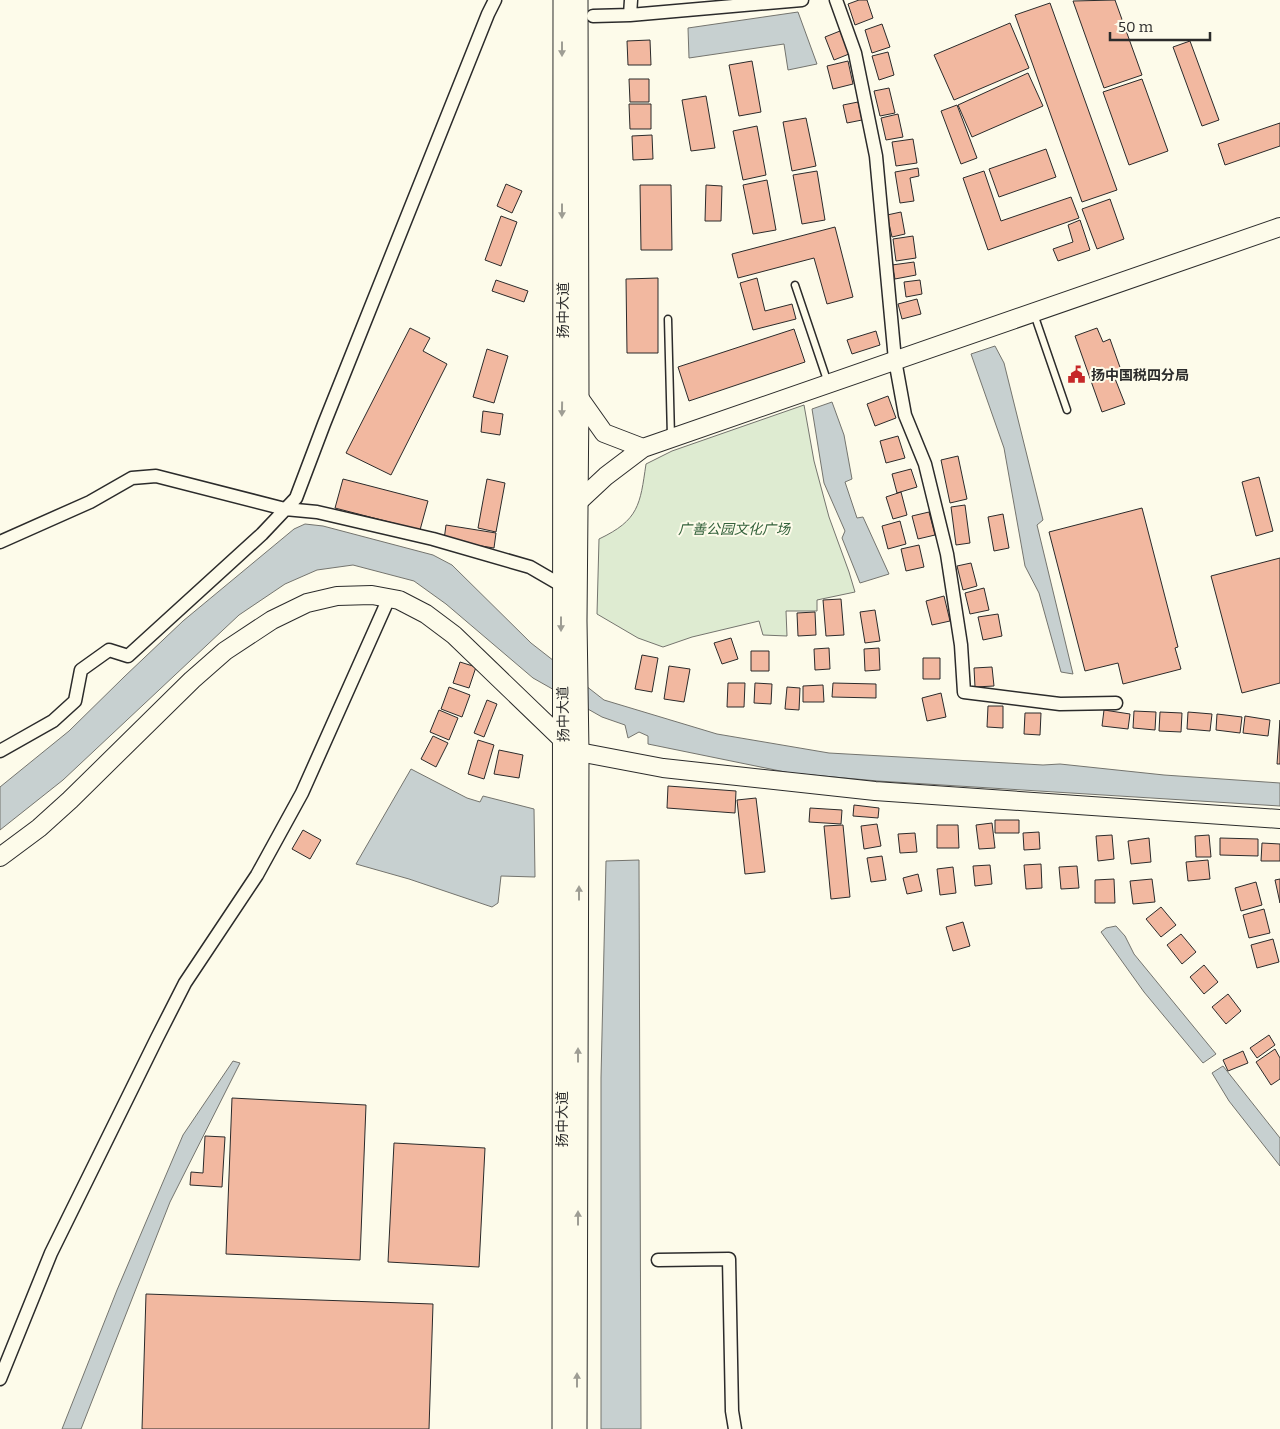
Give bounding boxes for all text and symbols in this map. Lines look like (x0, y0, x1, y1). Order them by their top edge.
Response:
scale bar (1110, 10, 1210, 42)
text: 50 m (1118, 18, 1154, 36)
one-way arrow (558, 41, 566, 57)
one-way arrow (558, 203, 566, 219)
street label: 扬中大道 (555, 282, 572, 338)
public building icon: 扬中国税四分局 (1067, 365, 1087, 385)
place label: 扬中国税四分局 (1091, 367, 1189, 384)
one-way arrow (558, 401, 566, 417)
park label: 广善公园文化广场 (678, 521, 791, 538)
one-way arrow (557, 616, 565, 632)
street label: 扬中大道 (555, 686, 572, 742)
one-way arrow (575, 885, 583, 901)
one-way arrow (574, 1047, 582, 1063)
street label: 扬中大道 (554, 1091, 571, 1147)
one-way arrow (574, 1210, 582, 1226)
one-way arrow (573, 1372, 581, 1388)

